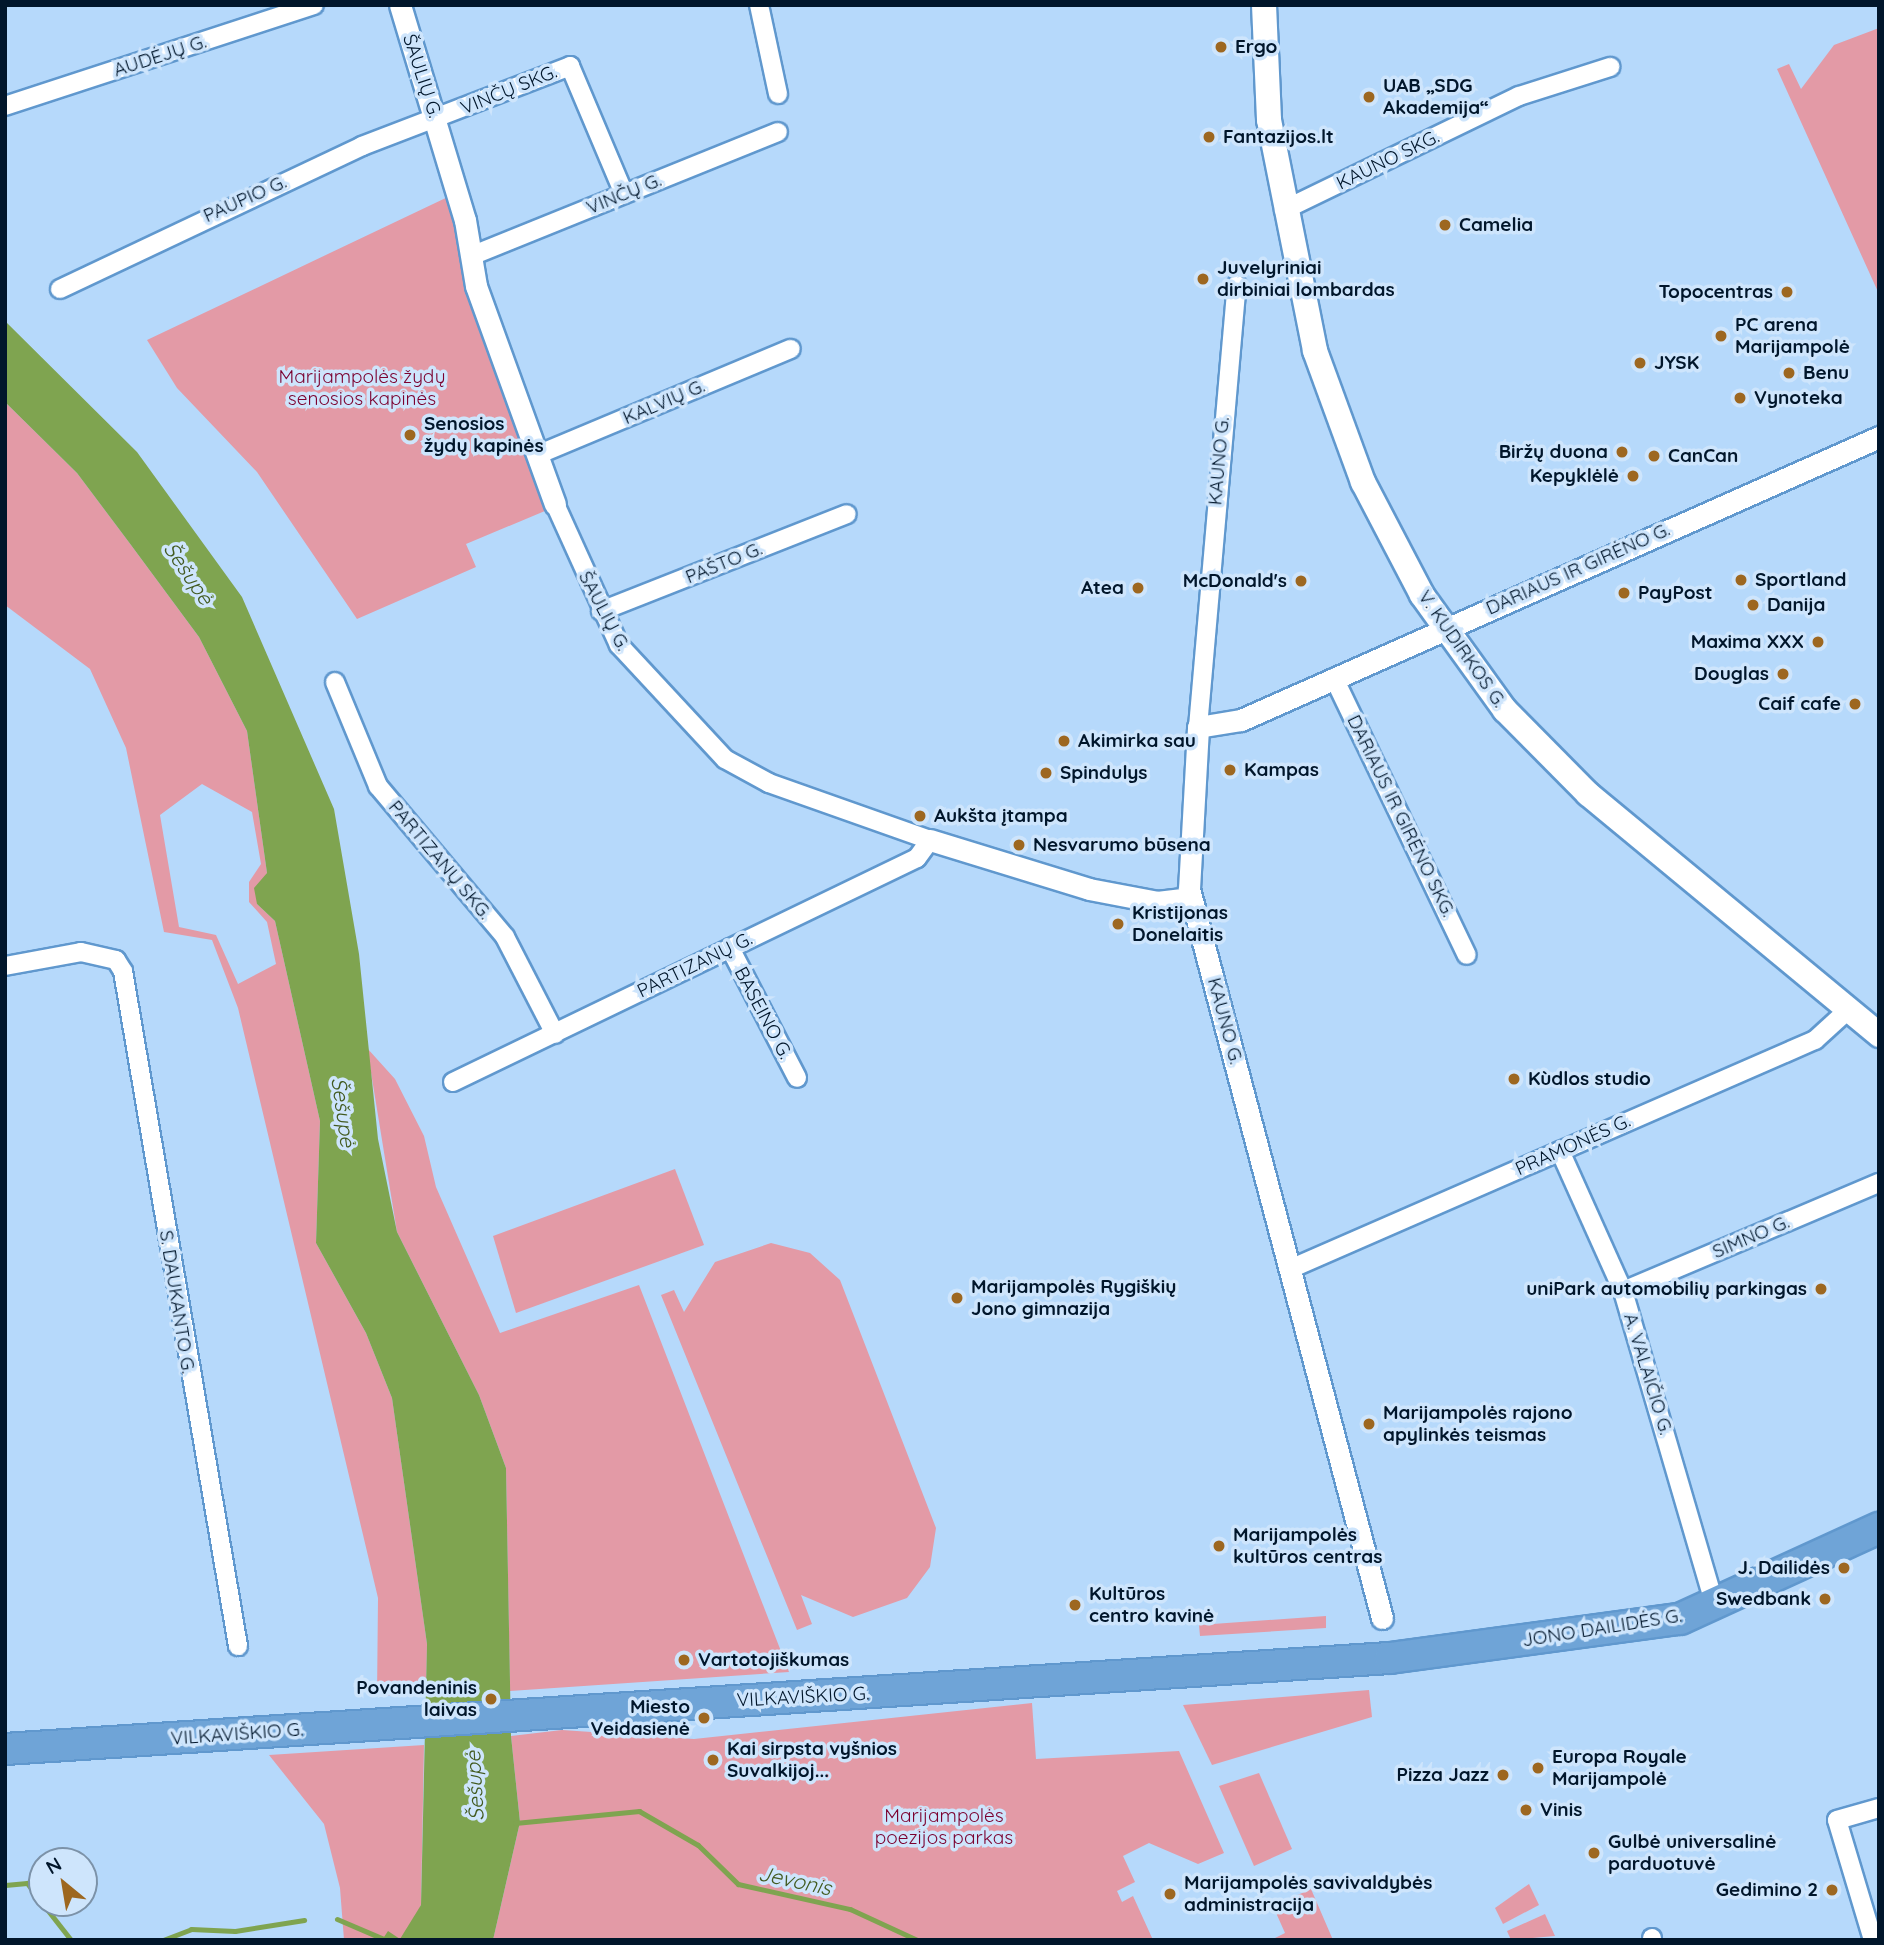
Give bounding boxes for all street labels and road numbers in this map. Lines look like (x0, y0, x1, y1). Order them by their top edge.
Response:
street label: AUDĖJŲ G. (111, 30, 209, 82)
street label: ŠAULIŲ G. (398, 31, 446, 121)
street label: VINČŲ SKG. (457, 60, 561, 120)
street label: KAUNO SKG. (1333, 125, 1443, 195)
street label: VINČŲ G. (583, 169, 665, 219)
street label: PAUPIO G. (200, 171, 290, 227)
street label: KALVIŲ G. (619, 375, 709, 429)
street label: KAUNO G. (1204, 416, 1234, 506)
street label: DARIAUS IR GIRĖNO G. (1482, 518, 1674, 620)
street label: PAŠTO G. (682, 537, 766, 589)
street label: ŠAULIŲ G. (574, 567, 634, 655)
street label: V. KUDIRKOS G. (1413, 586, 1511, 712)
street label: DARIAUS IR GIRĖNO SKG. (1342, 711, 1460, 921)
street label: PARTIZANŲ SKG. (384, 796, 496, 924)
street label: PARTIZANŲ G. (634, 927, 756, 1003)
street label: BASEINO G. (729, 963, 797, 1063)
street label: KAUNO G. (1203, 975, 1247, 1067)
street label: PRAMONĖS G. (1512, 1109, 1634, 1181)
street label: SIMNO G. (1709, 1211, 1793, 1263)
street label: S. DAUKANTO G. (154, 1229, 200, 1375)
street label: A. VALAIČIO G. (1619, 1310, 1677, 1438)
street label: JONO DAILIDĖS G. (1520, 1604, 1684, 1652)
street label: VILKAVIŠKIO G. (736, 1682, 870, 1712)
street label: VILKAVIŠKIO G. (170, 1718, 304, 1750)

